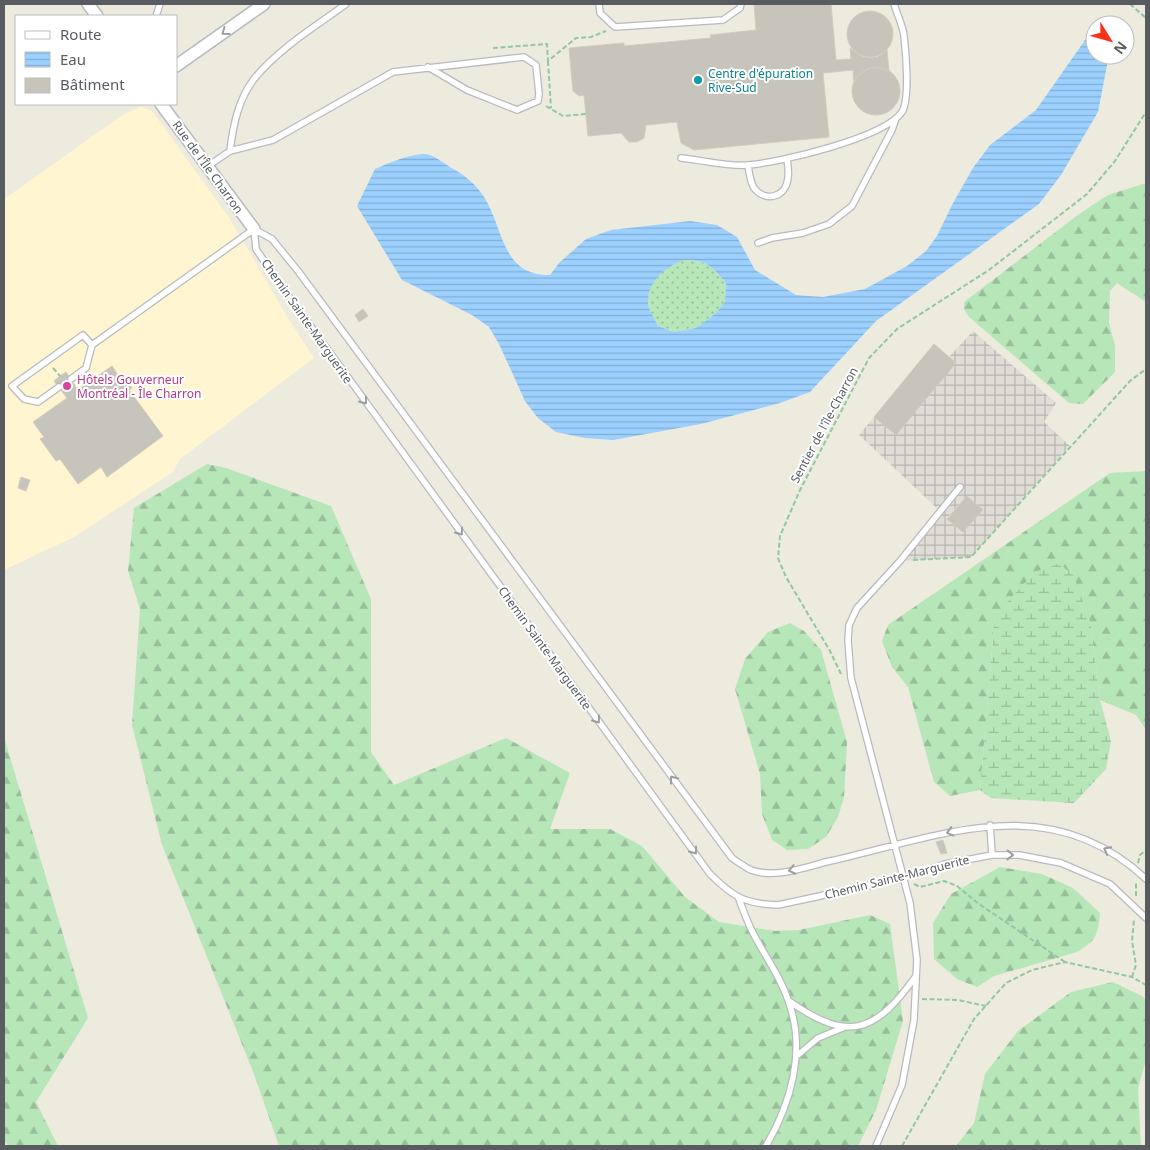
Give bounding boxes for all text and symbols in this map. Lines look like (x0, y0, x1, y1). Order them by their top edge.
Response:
legend (15, 15, 178, 105)
north arrow (1085, 15, 1135, 65)
text: Route (60, 24, 102, 44)
one-way arrow (221, 26, 231, 35)
text: N (1110, 38, 1132, 58)
text: Eau (60, 49, 86, 69)
place label: Centre d'épuration Rive-Sud (708, 65, 813, 96)
text: Bâtiment (60, 74, 125, 94)
marker: Centre d'épuration Rive-Sud (692, 74, 704, 86)
street label: Rue de l'Île Charron (169, 117, 247, 217)
street label: Chemin Sainte-Marguerite (257, 255, 357, 387)
street label: Sentier de l'île-Charron (786, 364, 862, 486)
place label: Hôtels Gouverneur Montréal - Île Charron (77, 371, 201, 402)
marker: Hôtels Gouverneur Montréal - Île Charron (61, 380, 73, 392)
one-way arrow (358, 395, 367, 405)
one-way arrow (454, 526, 463, 536)
street label: Chemin Sainte-Marguerite (494, 583, 596, 713)
one-way arrow (592, 714, 600, 723)
one-way arrow (670, 775, 679, 785)
one-way arrow (945, 826, 954, 837)
one-way arrow (688, 845, 696, 854)
one-way arrow (1103, 846, 1112, 856)
one-way arrow (1006, 850, 1014, 860)
street label: Chemin Sainte-Marguerite (823, 851, 971, 903)
one-way arrow (787, 864, 796, 874)

